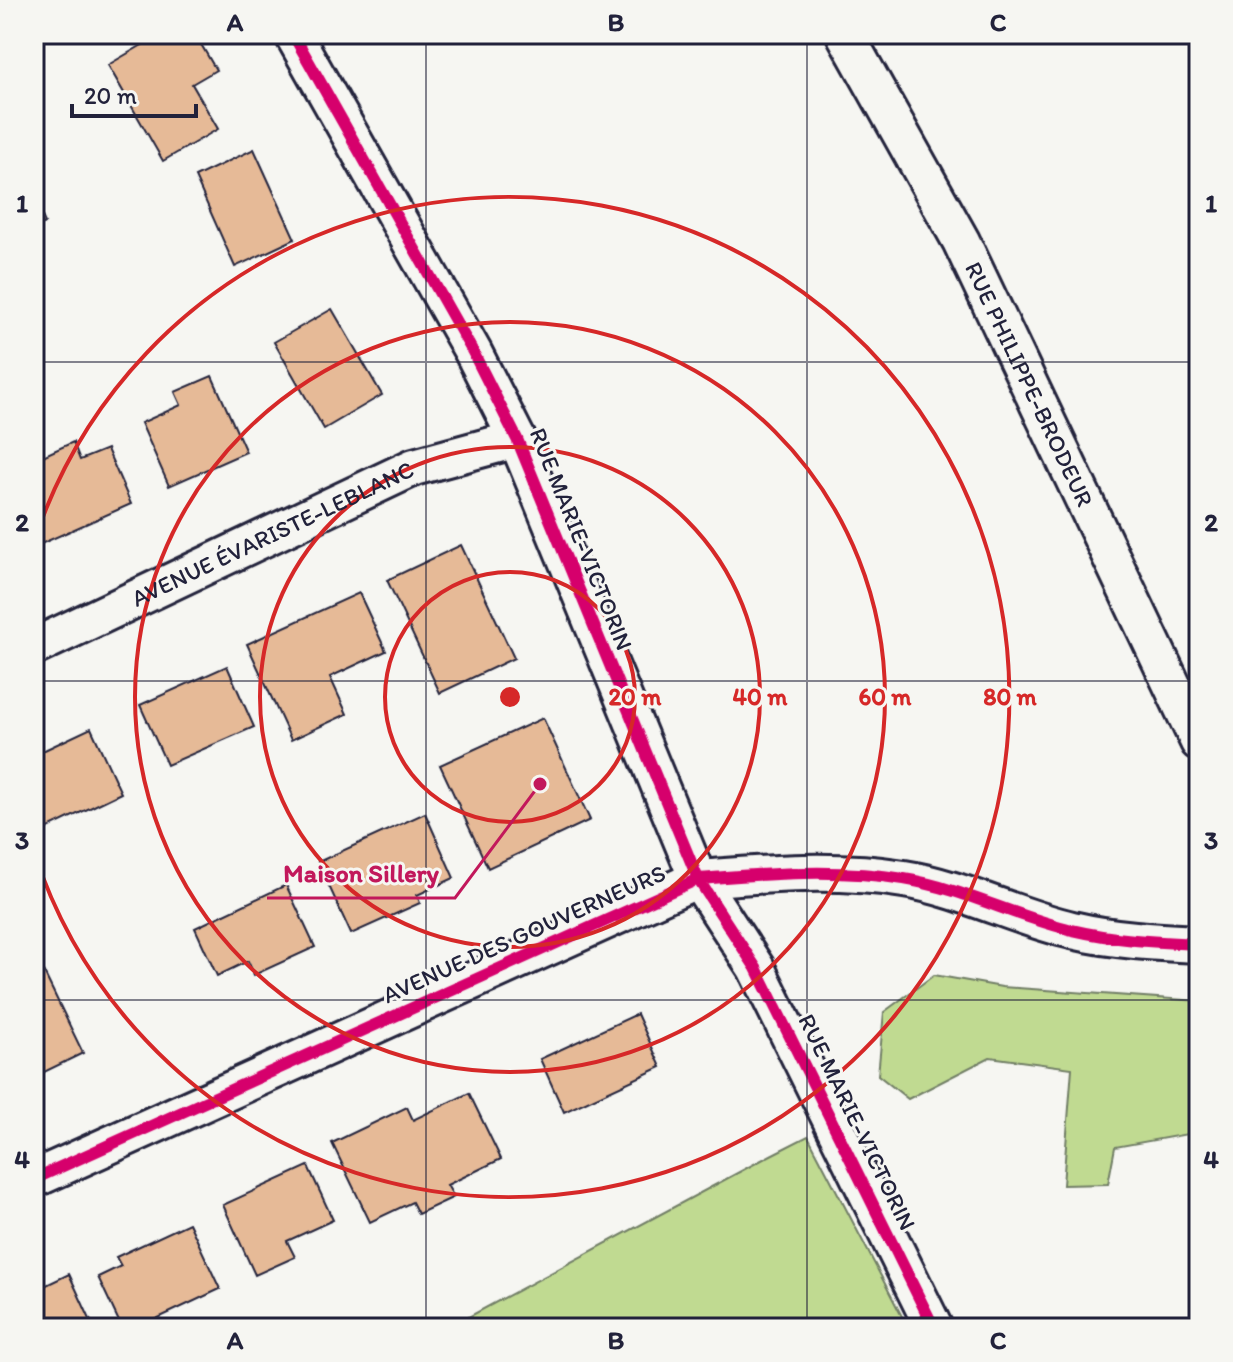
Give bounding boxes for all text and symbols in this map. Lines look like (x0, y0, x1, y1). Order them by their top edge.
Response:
text: A (226, 6, 244, 38)
text: B (608, 6, 625, 38)
text: C (990, 6, 1007, 38)
scale bar (72, 68, 196, 118)
text: 20 m (84, 81, 137, 110)
text: 1 (16, 187, 28, 219)
text: 1 (1205, 187, 1217, 219)
street label: RUE PHILIPPE-BRODEUR (959, 257, 1100, 511)
street label: RUE MARIE-VICTORIN (524, 423, 639, 654)
street label: AVENUE ÉVARISTE-LEBLANC (127, 454, 418, 613)
text: 2 (15, 506, 29, 538)
text: 2 (1204, 506, 1218, 538)
text: 20 m (609, 682, 662, 711)
text: 40 m (733, 682, 788, 711)
text: 60 m (858, 682, 912, 711)
text: 80 m (983, 682, 1038, 711)
centre of rings (496, 683, 524, 711)
text: 3 (15, 824, 29, 856)
text: 3 (1204, 824, 1218, 856)
callout: Maison Sillery (267, 848, 455, 898)
text: Maison Sillery (283, 857, 439, 889)
street label: AVENUE DES GOUVERNEURS (378, 858, 670, 1009)
street label: RUE MARIE-VICTORIN (792, 1009, 922, 1235)
text: 4 (14, 1143, 30, 1175)
text: 4 (1203, 1143, 1219, 1175)
text: A (226, 1324, 244, 1356)
text: B (608, 1324, 625, 1356)
text: C (990, 1324, 1007, 1356)

